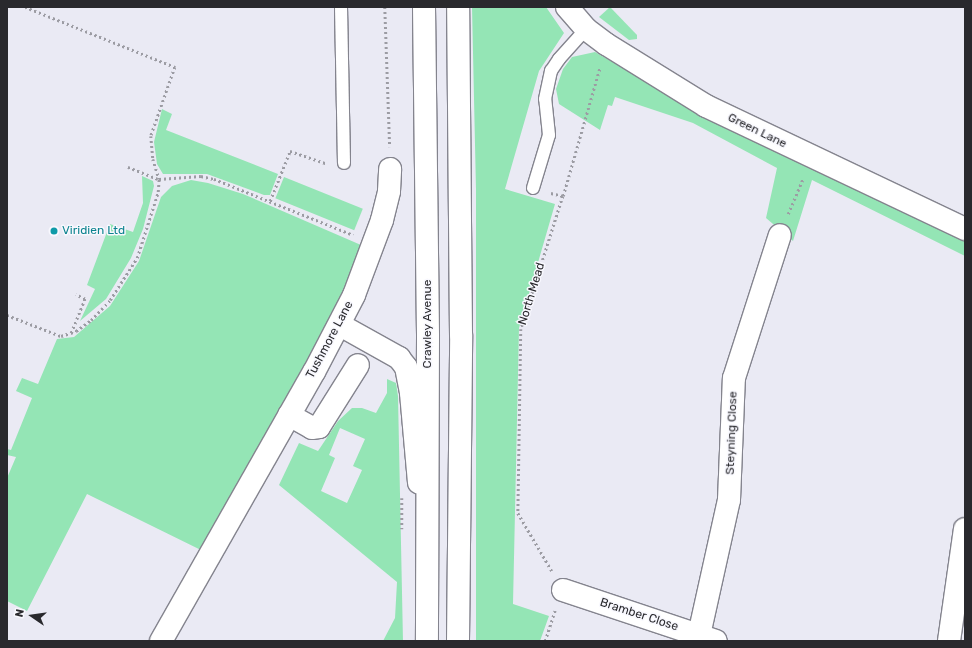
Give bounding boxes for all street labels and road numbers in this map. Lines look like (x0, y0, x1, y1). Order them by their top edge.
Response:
street label: Green Lane (725, 111, 789, 151)
street label: North Mead (516, 261, 548, 327)
street label: Crawley Avenue (421, 279, 435, 369)
street label: Tushmore Lane (304, 299, 356, 381)
street label: Steyning Close (723, 391, 741, 475)
street label: Bramber Close (598, 596, 680, 634)

